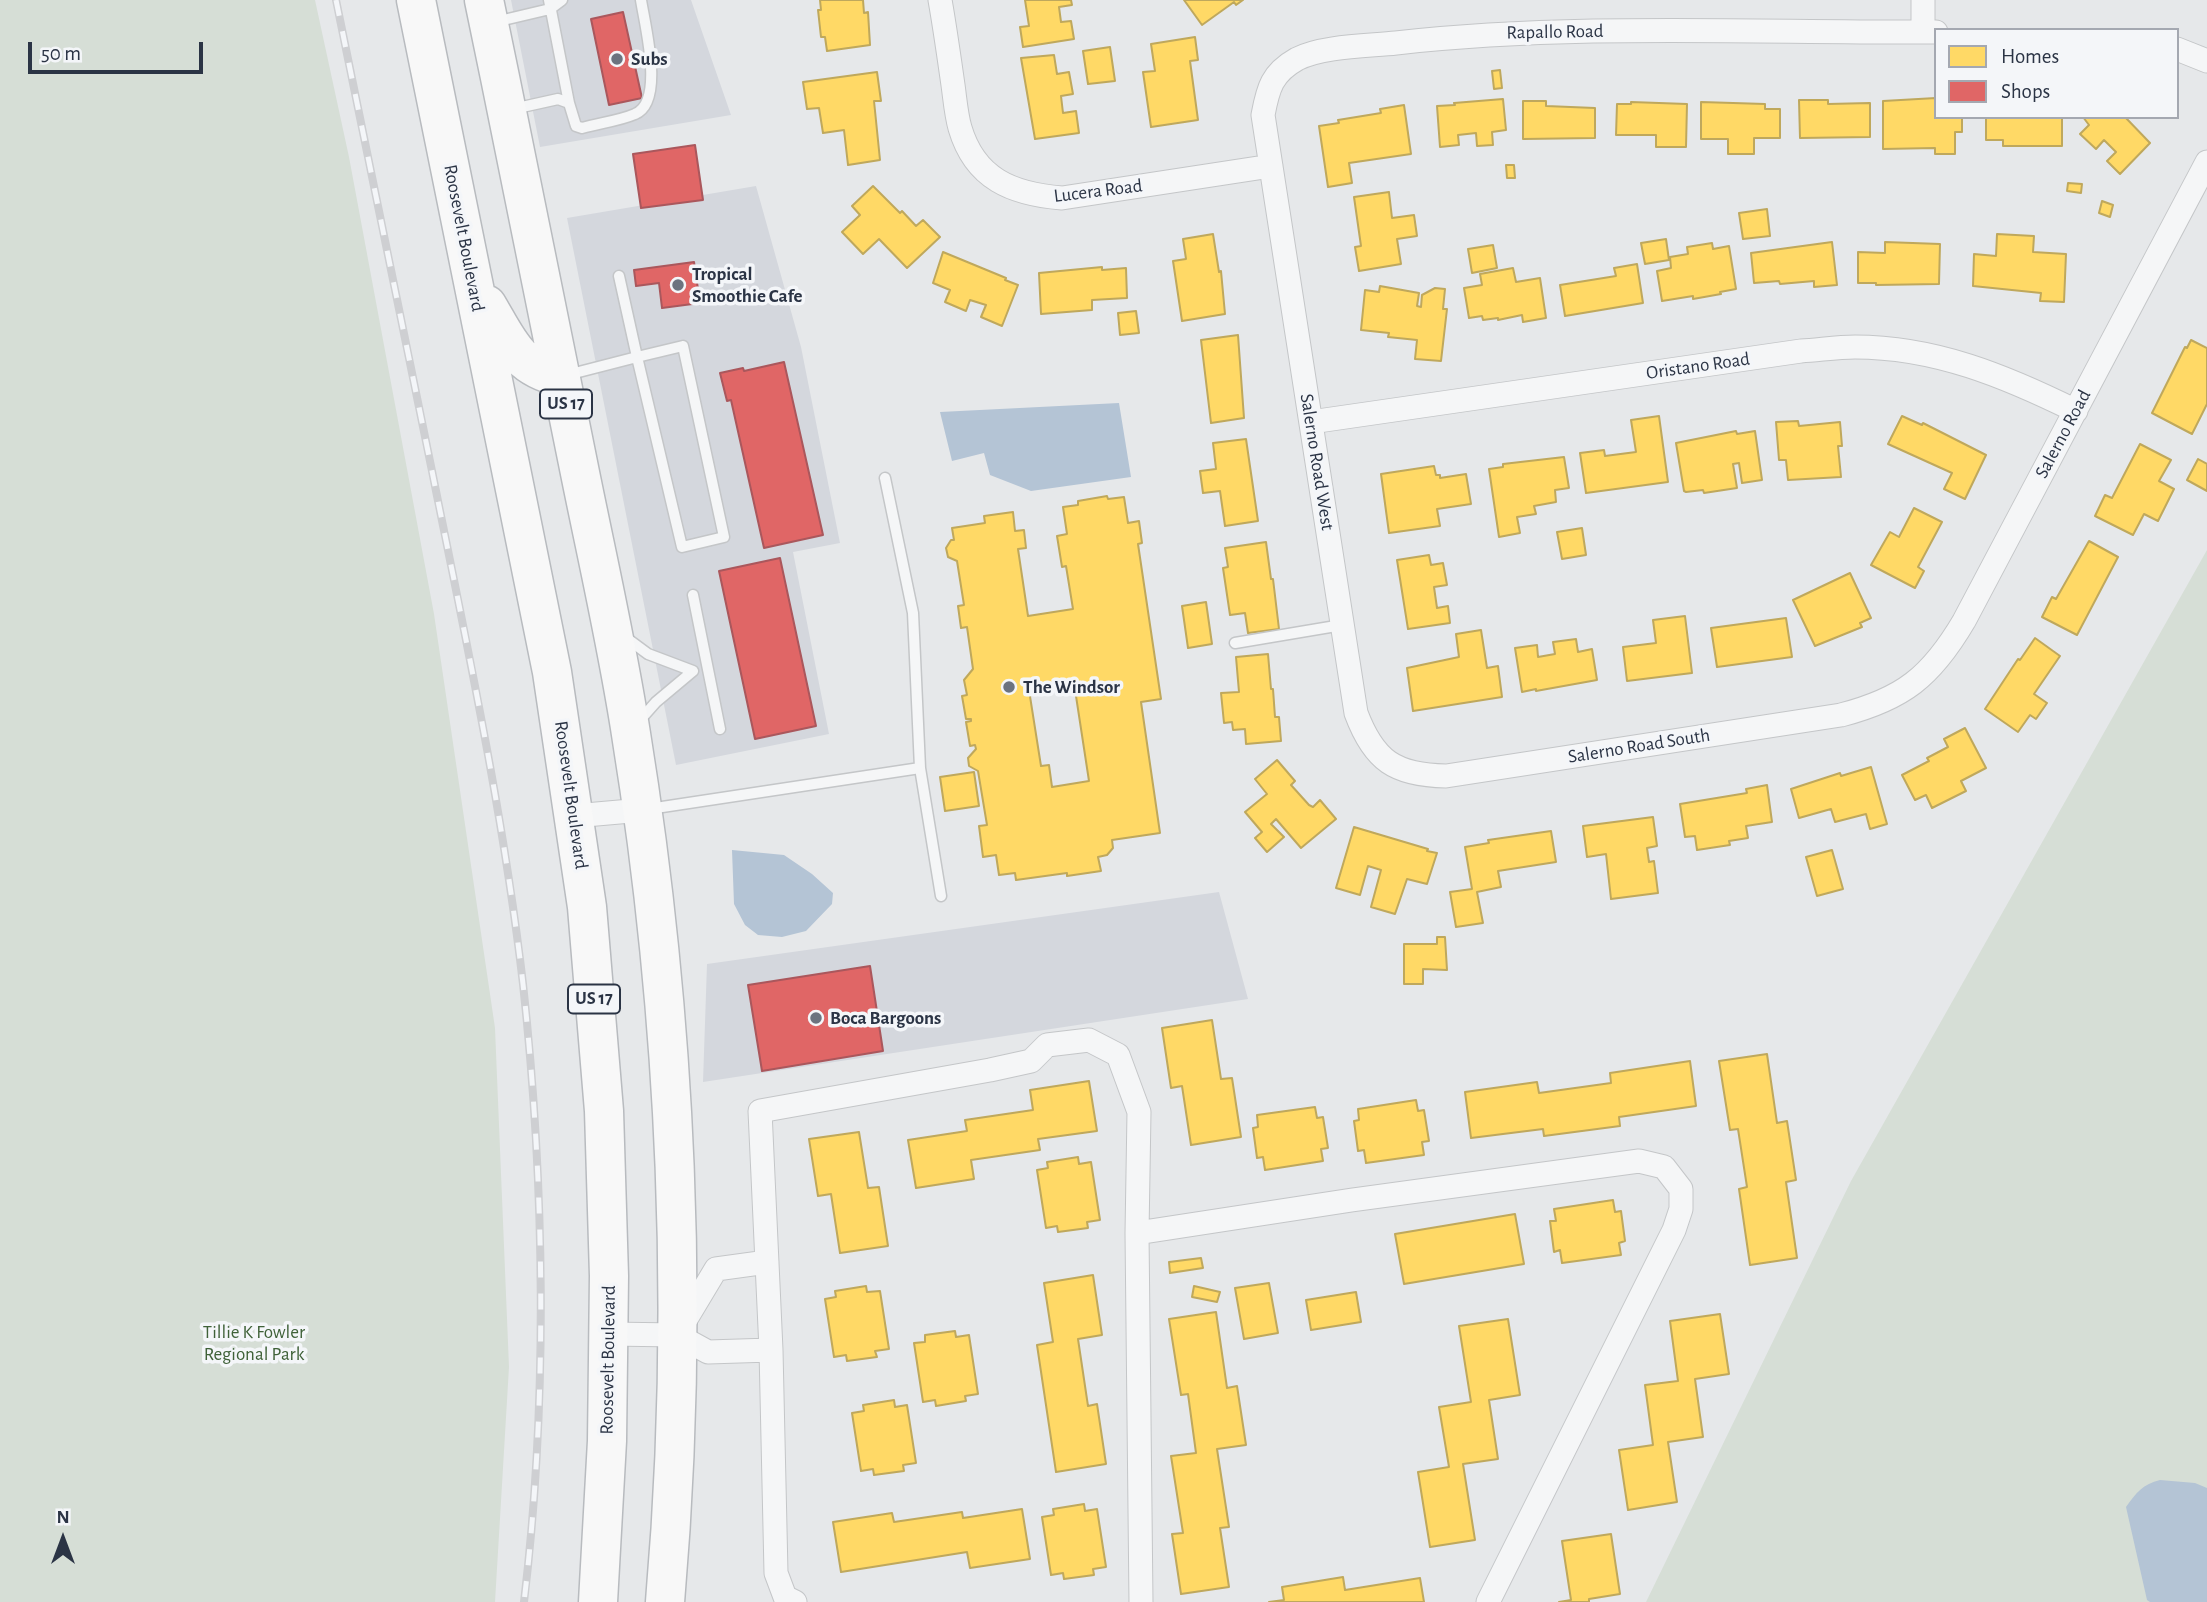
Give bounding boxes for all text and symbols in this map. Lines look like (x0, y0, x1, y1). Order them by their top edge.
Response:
street label: Rapallo Road (1506, 20, 1604, 44)
scale bar (32, 28, 206, 72)
legend (1934, 28, 2179, 119)
text: 50 m (41, 43, 81, 64)
text: Homes (2001, 46, 2059, 67)
place label: Subs (631, 48, 668, 70)
marker: Subs (609, 51, 625, 67)
text: Shops (2001, 81, 2050, 102)
street label: Roosevelt Boulevard (439, 162, 489, 314)
street label: Lucera Road (1052, 174, 1144, 208)
place label: Tropical Smoothie Cafe (692, 263, 803, 307)
marker: Tropical Smoothie Cafe (670, 277, 686, 293)
street label: Oristano Road (1645, 347, 1751, 385)
street label: Salerno Road (2030, 386, 2096, 482)
road number: US 17 (540, 390, 592, 418)
street label: Salerno Road West (1295, 392, 1339, 532)
place label: The Windsor (1023, 676, 1120, 698)
marker: The Windsor (1001, 679, 1017, 695)
street label: Roosevelt Boulevard (549, 719, 593, 871)
street label: Salerno Road South (1566, 724, 1712, 768)
road number: US 17 (568, 984, 620, 1014)
place label: Boca Bargoons (830, 1007, 941, 1029)
marker: Boca Bargoons (808, 1010, 824, 1026)
street label: Roosevelt Boulevard (595, 1285, 621, 1435)
park label: Tillie K Fowler Regional Park (203, 1321, 305, 1365)
north arrow (28, 1504, 98, 1574)
text: N (56, 1508, 70, 1527)

